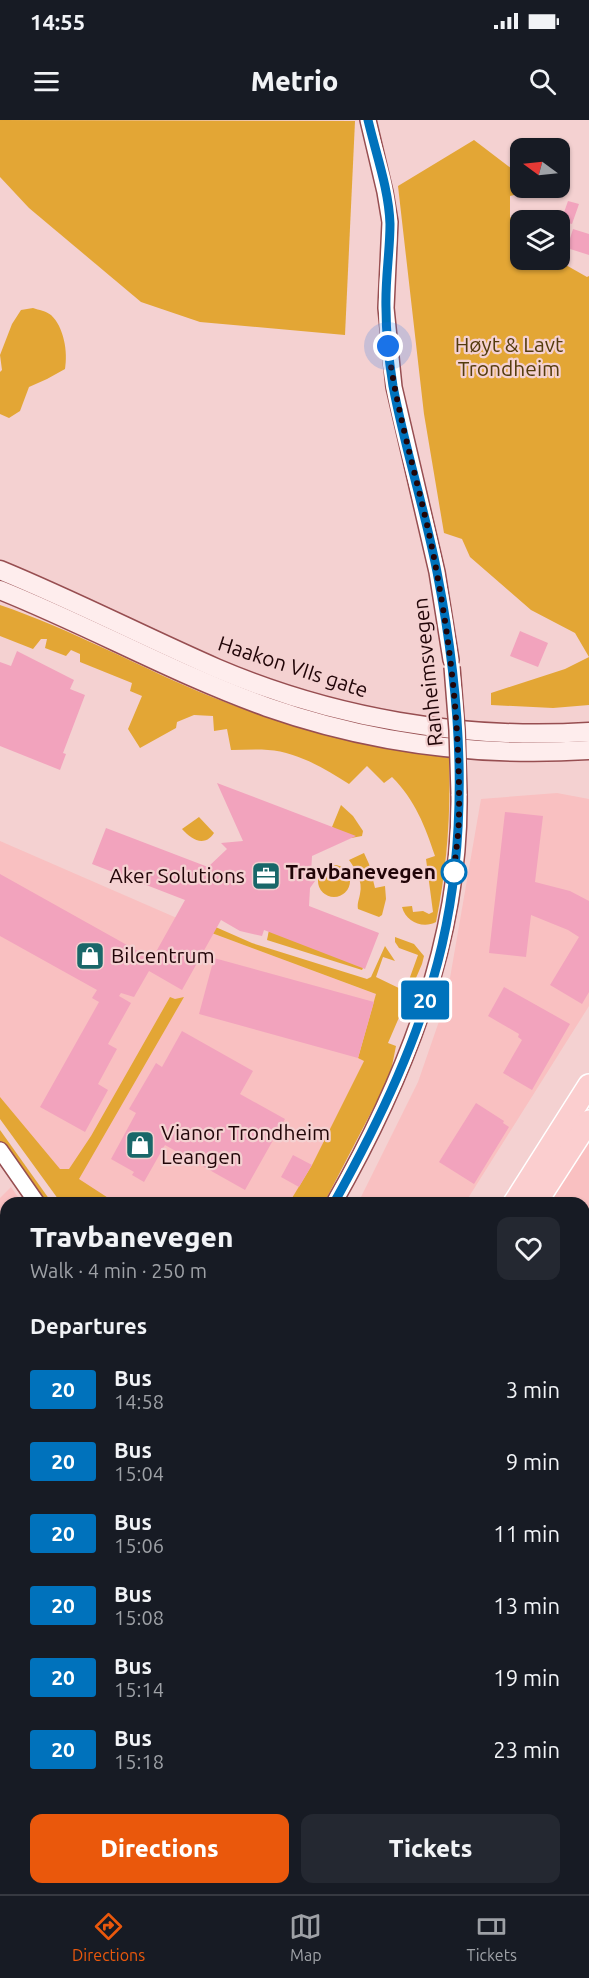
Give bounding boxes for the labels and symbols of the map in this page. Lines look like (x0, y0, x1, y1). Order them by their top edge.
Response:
north arrow (510, 138, 570, 198)
your location (373, 331, 403, 361)
park label: Høyt & Lavt Trondheim (455, 332, 563, 380)
street label: Ranheimsvegen (407, 597, 447, 748)
street label: Haakon VIIs gate (215, 631, 371, 702)
place label: Travbanevegen (286, 859, 436, 883)
marker: Travbanevegen (441, 859, 467, 885)
office icon: Aker Solutions (250, 860, 282, 892)
place label: Aker Solutions (109, 863, 245, 887)
shop icon: Bilcentrum (74, 940, 106, 972)
place label: Bilcentrum (111, 943, 215, 967)
line badge: 20 (398, 980, 452, 1020)
place label: Vianor Trondheim Leangen (161, 1120, 330, 1168)
shop icon: Vianor Trondheim Leangen (124, 1129, 156, 1161)

